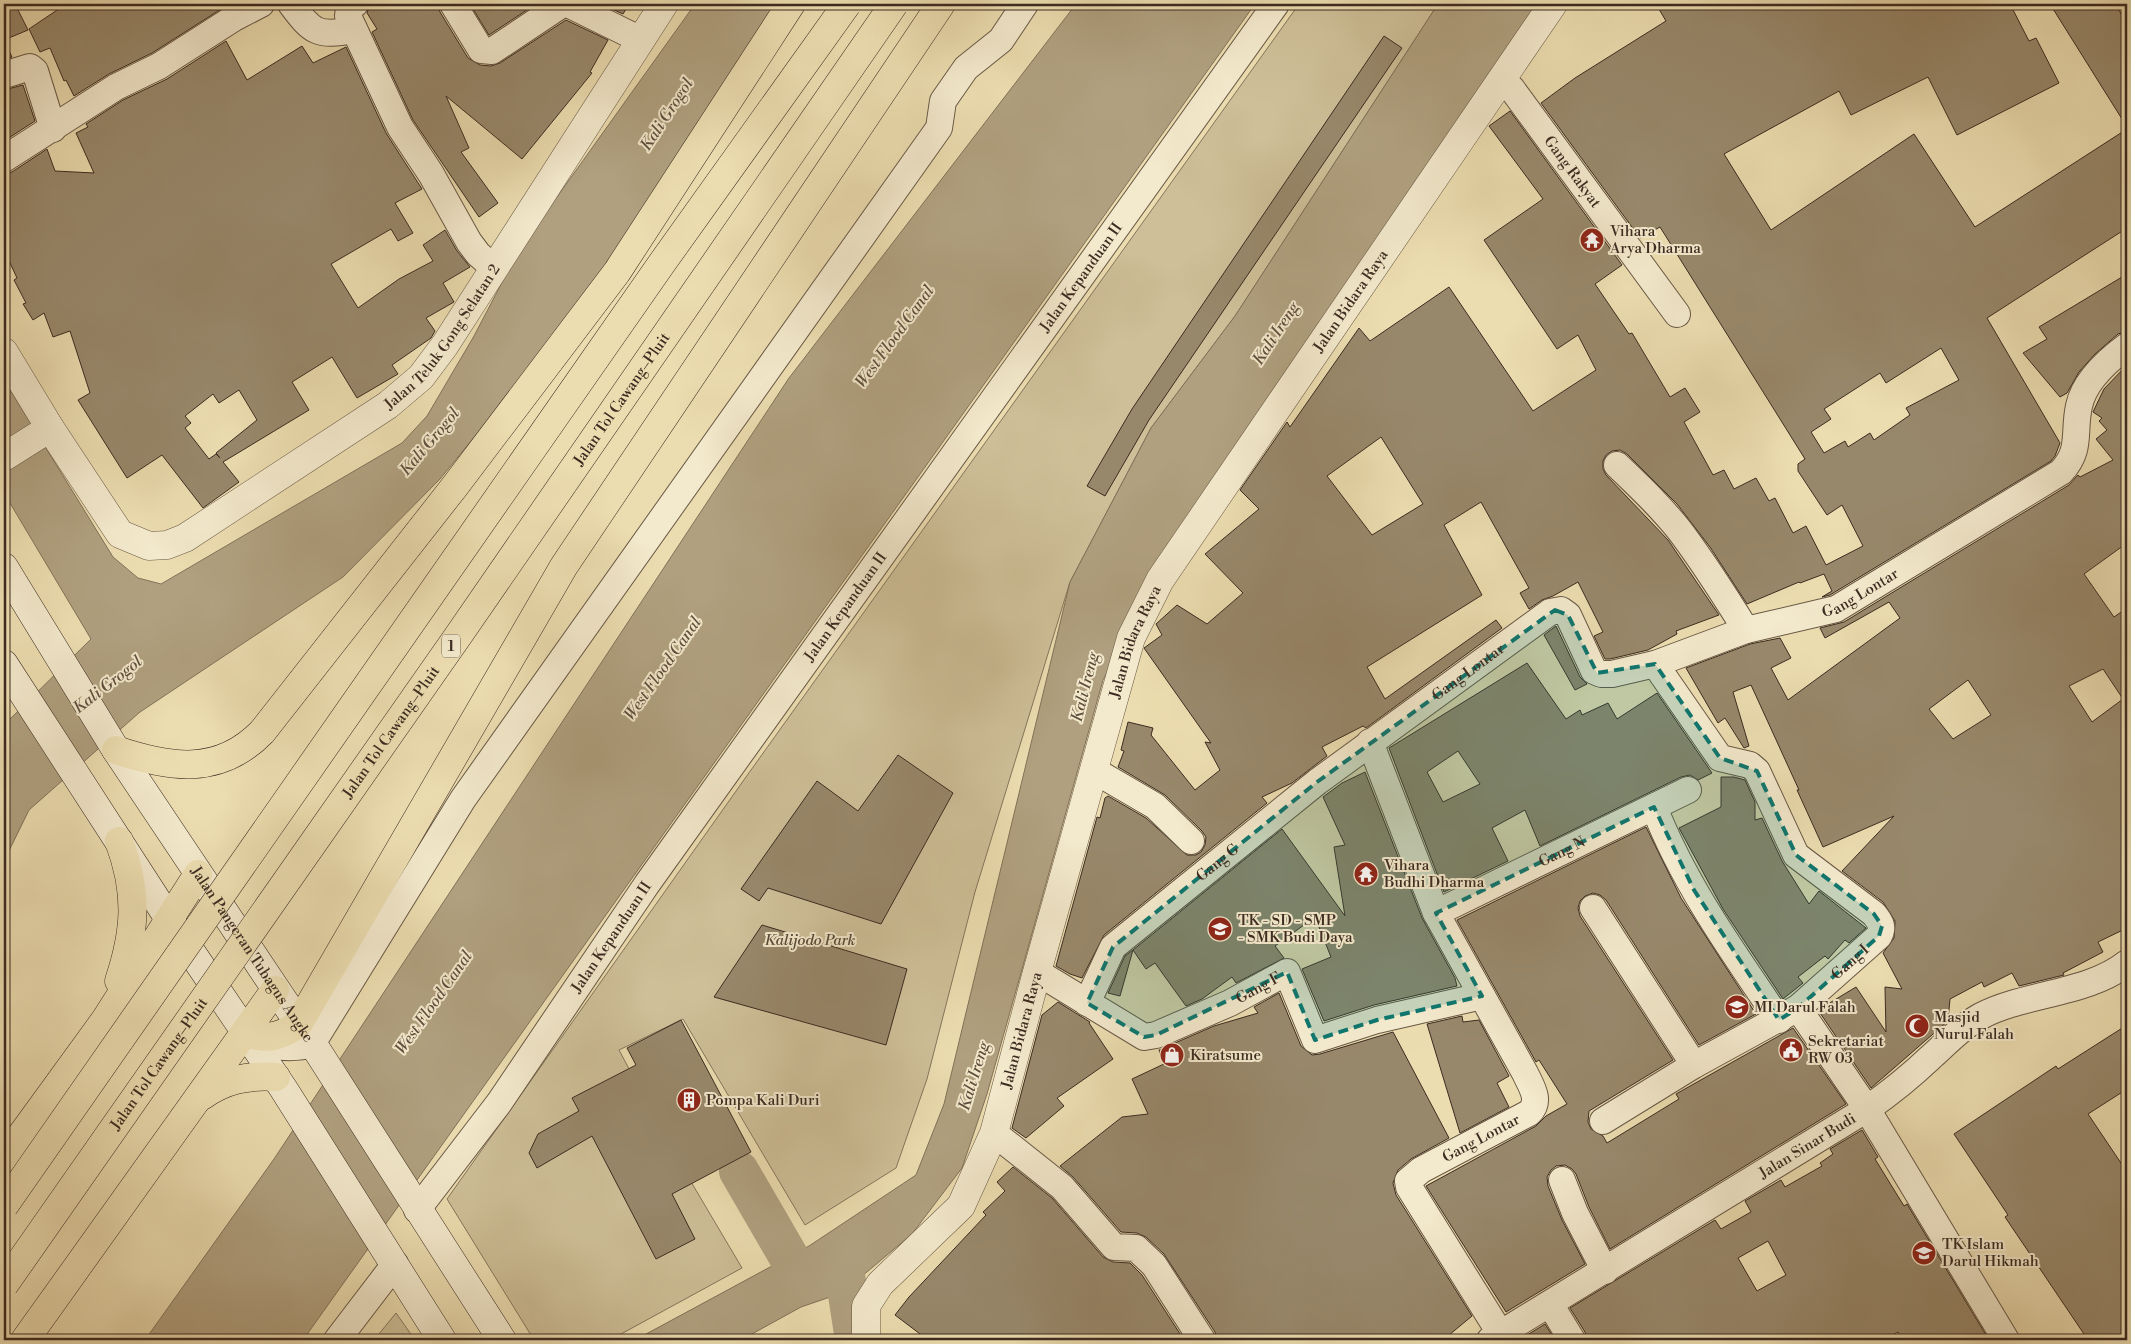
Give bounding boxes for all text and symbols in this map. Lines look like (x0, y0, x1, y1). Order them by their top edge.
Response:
water label: Kali Grogol (636, 74, 698, 155)
street label: Gang Rakyat (1540, 132, 1605, 212)
street label: Jalan Kepanduan II (1035, 219, 1127, 337)
place label: Vihara Arya Dharma (1609, 222, 1701, 258)
temple icon: Vihara Arya Dharma (1579, 227, 1605, 253)
street label: Jalan Bidara Raya (1309, 246, 1393, 357)
street label: Jalan Teluk Gong Selatan 2 (380, 261, 504, 415)
water label: West Flood Canal (851, 281, 939, 392)
water label: Kali Ireng (1248, 298, 1304, 369)
street label: Jalan Tol Cawang–Pluit (569, 329, 675, 470)
water label: Kali Grogol (396, 403, 464, 480)
street label: Jalan Kepanduan II (800, 548, 891, 666)
street label: Gang Lontar (1820, 564, 1903, 622)
street label: Jalan Bidara Raya (1105, 582, 1166, 702)
water label: West Flood Canal (620, 612, 706, 724)
road number: 1 (442, 634, 460, 658)
street label: Gang Lontar (1428, 639, 1509, 705)
water label: Kali Ireng (1067, 650, 1103, 724)
water label: Kali Grogol (69, 651, 147, 718)
street label: Jalan Tol Cawang–Pluit (338, 662, 445, 803)
street label: Gang N (1536, 833, 1589, 871)
street label: Gang G (1192, 840, 1243, 886)
place label: Vihara Budhi Dharma (1383, 856, 1485, 892)
temple icon: Vihara Budhi Dharma (1353, 861, 1379, 887)
street label: Jalan Pangeran Tubagus Angke (186, 862, 318, 1046)
street label: Jalan Kepanduan II (567, 878, 656, 997)
place label: TK - SD - SMP - SMK Budi Daya (1238, 911, 1353, 947)
school or university icon: TK - SD - SMP - SMK Budi Daya (1207, 916, 1233, 942)
park label: Kalijodo Park (765, 931, 856, 950)
street label: Gang I (1827, 940, 1873, 984)
water label: West Flood Canal (391, 946, 477, 1058)
street label: Gang F (1233, 968, 1284, 1008)
street label: Jalan Bidara Raya (997, 970, 1047, 1092)
street label: Jalan Tol Cawang–Pluit (106, 994, 212, 1135)
school or university icon: MI Darul Falah (1724, 994, 1750, 1020)
place label: MI Darul Falah (1754, 998, 1856, 1017)
place label: Masjid Nurul Falah (1934, 1008, 2014, 1044)
mosque icon: Masjid Nurul Falah (1904, 1013, 1930, 1039)
place label: Sekretariat RW 03 (1808, 1032, 1884, 1068)
public building icon: Sekretariat RW 03 (1778, 1037, 1804, 1063)
water label: Kali Ireng (954, 1039, 994, 1113)
shop icon: Kiratsume (1159, 1042, 1185, 1068)
place label: Kiratsume (1190, 1046, 1261, 1065)
building icon: Pompa Kali Duri (676, 1087, 702, 1113)
place label: Pompa Kali Duri (706, 1091, 820, 1110)
street label: Jalan Sinar Budi (1755, 1109, 1860, 1184)
street label: Gang Lontar (1439, 1110, 1524, 1167)
place label: TK Islam Darul Hikmah (1942, 1235, 2039, 1271)
school or university icon: TK Islam Darul Hikmah (1911, 1240, 1937, 1266)

